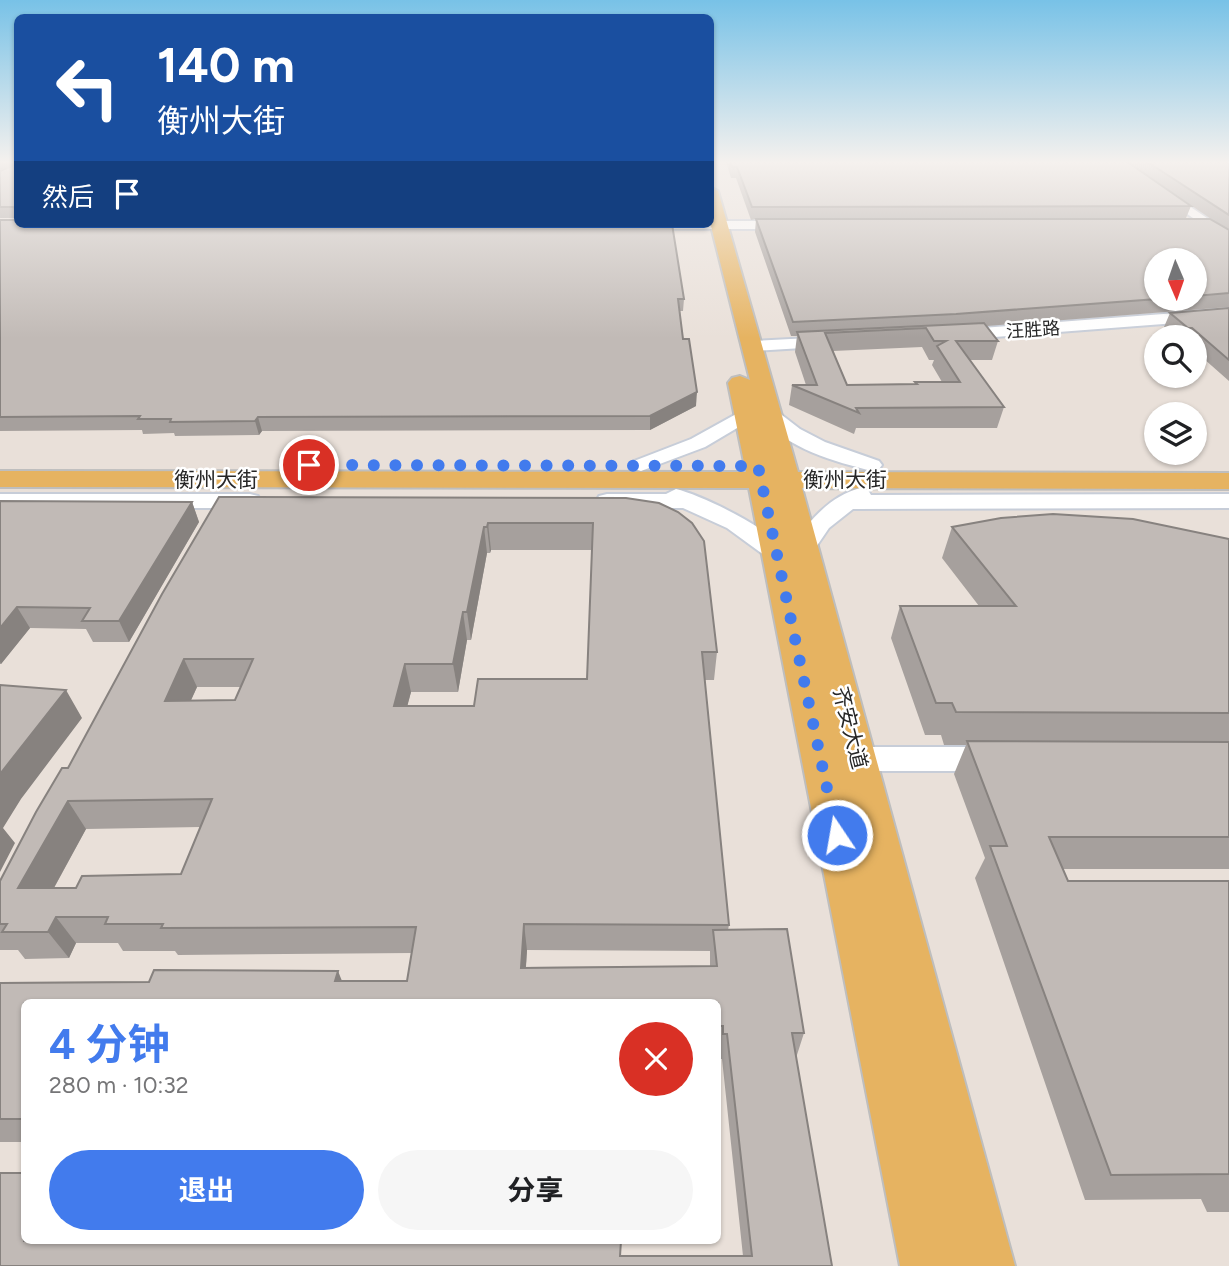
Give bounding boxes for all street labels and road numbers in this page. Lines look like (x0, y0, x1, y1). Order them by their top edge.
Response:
street label: 汪胜路 (1005, 317, 1061, 343)
street label: 衡州大街 (174, 467, 258, 492)
street label: 衡州大街 (803, 467, 887, 492)
street label: 齐安大道 (828, 684, 873, 772)

